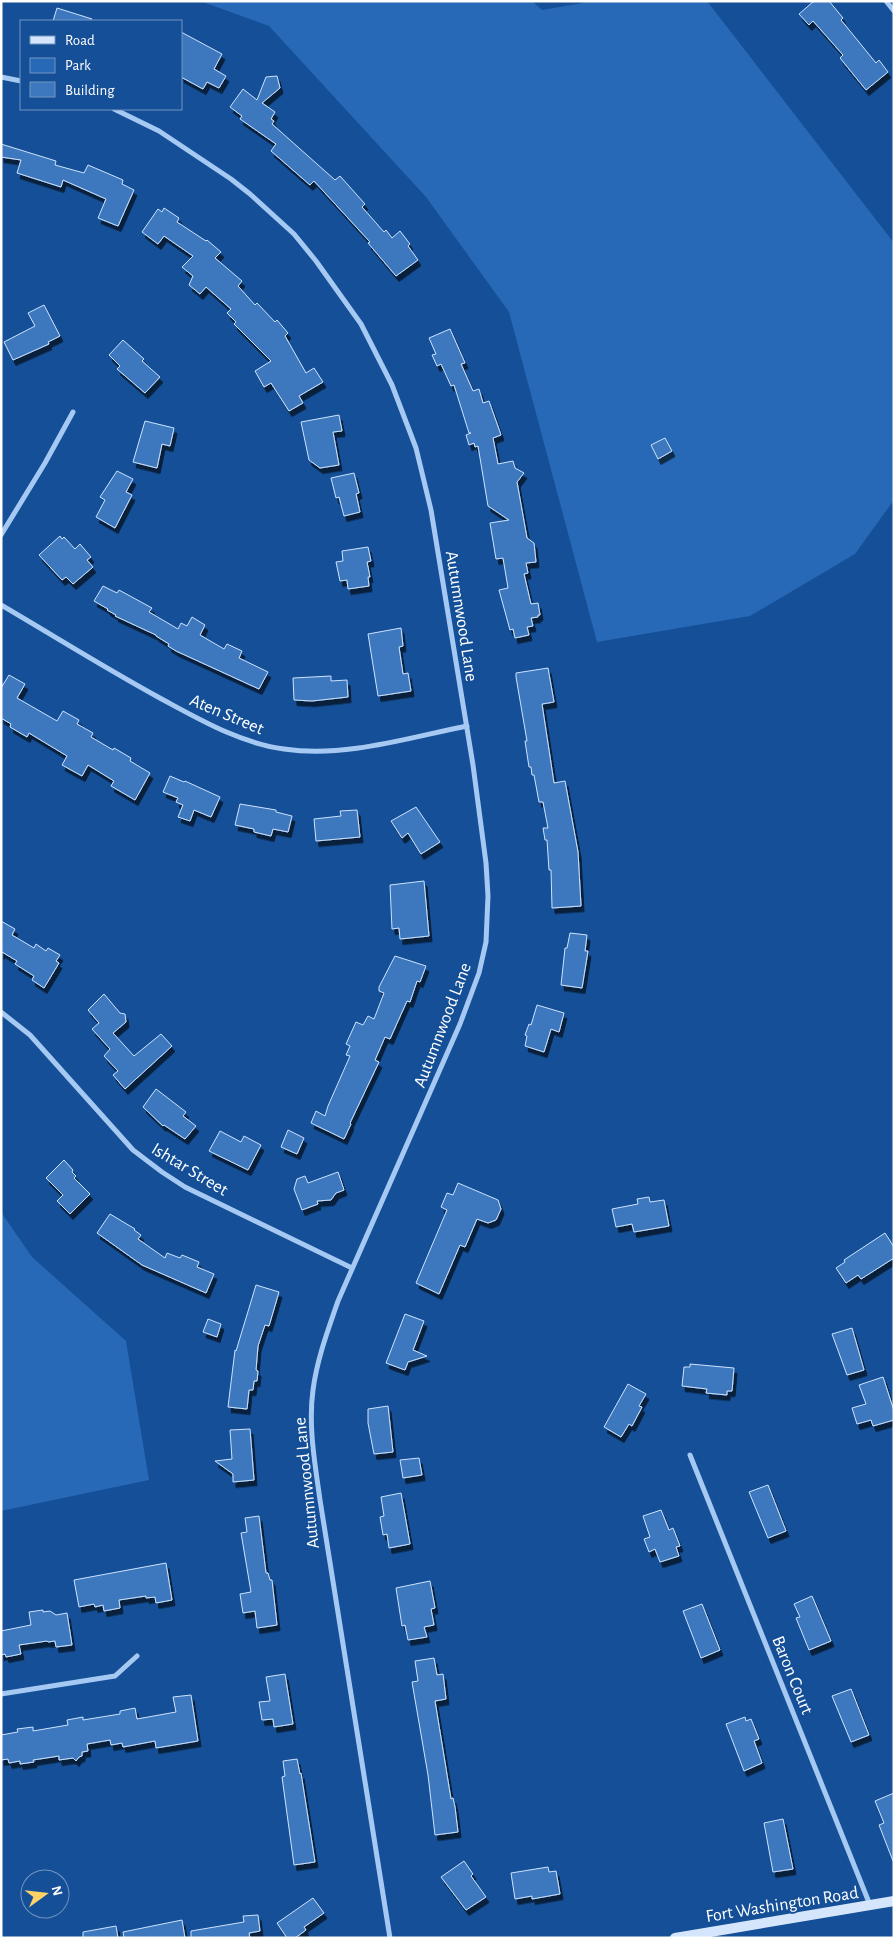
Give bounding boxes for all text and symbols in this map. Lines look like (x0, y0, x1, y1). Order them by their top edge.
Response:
legend (20, 20, 182, 110)
text: Road (65, 33, 95, 48)
text: Park (65, 58, 91, 73)
text: Building (65, 83, 115, 98)
street label: Autumnwood Lane (442, 549, 480, 683)
street label: Aten Street (187, 691, 266, 739)
street label: Autumnwood Lane (411, 960, 475, 1090)
street label: Ishtar Street (148, 1140, 231, 1200)
street label: Autumnwood Lane (291, 1416, 323, 1550)
street label: Baron Court (768, 1634, 816, 1717)
north arrow (20, 1869, 70, 1919)
text: N (49, 1884, 65, 1897)
street label: Fort Washington Road (704, 1884, 860, 1926)

